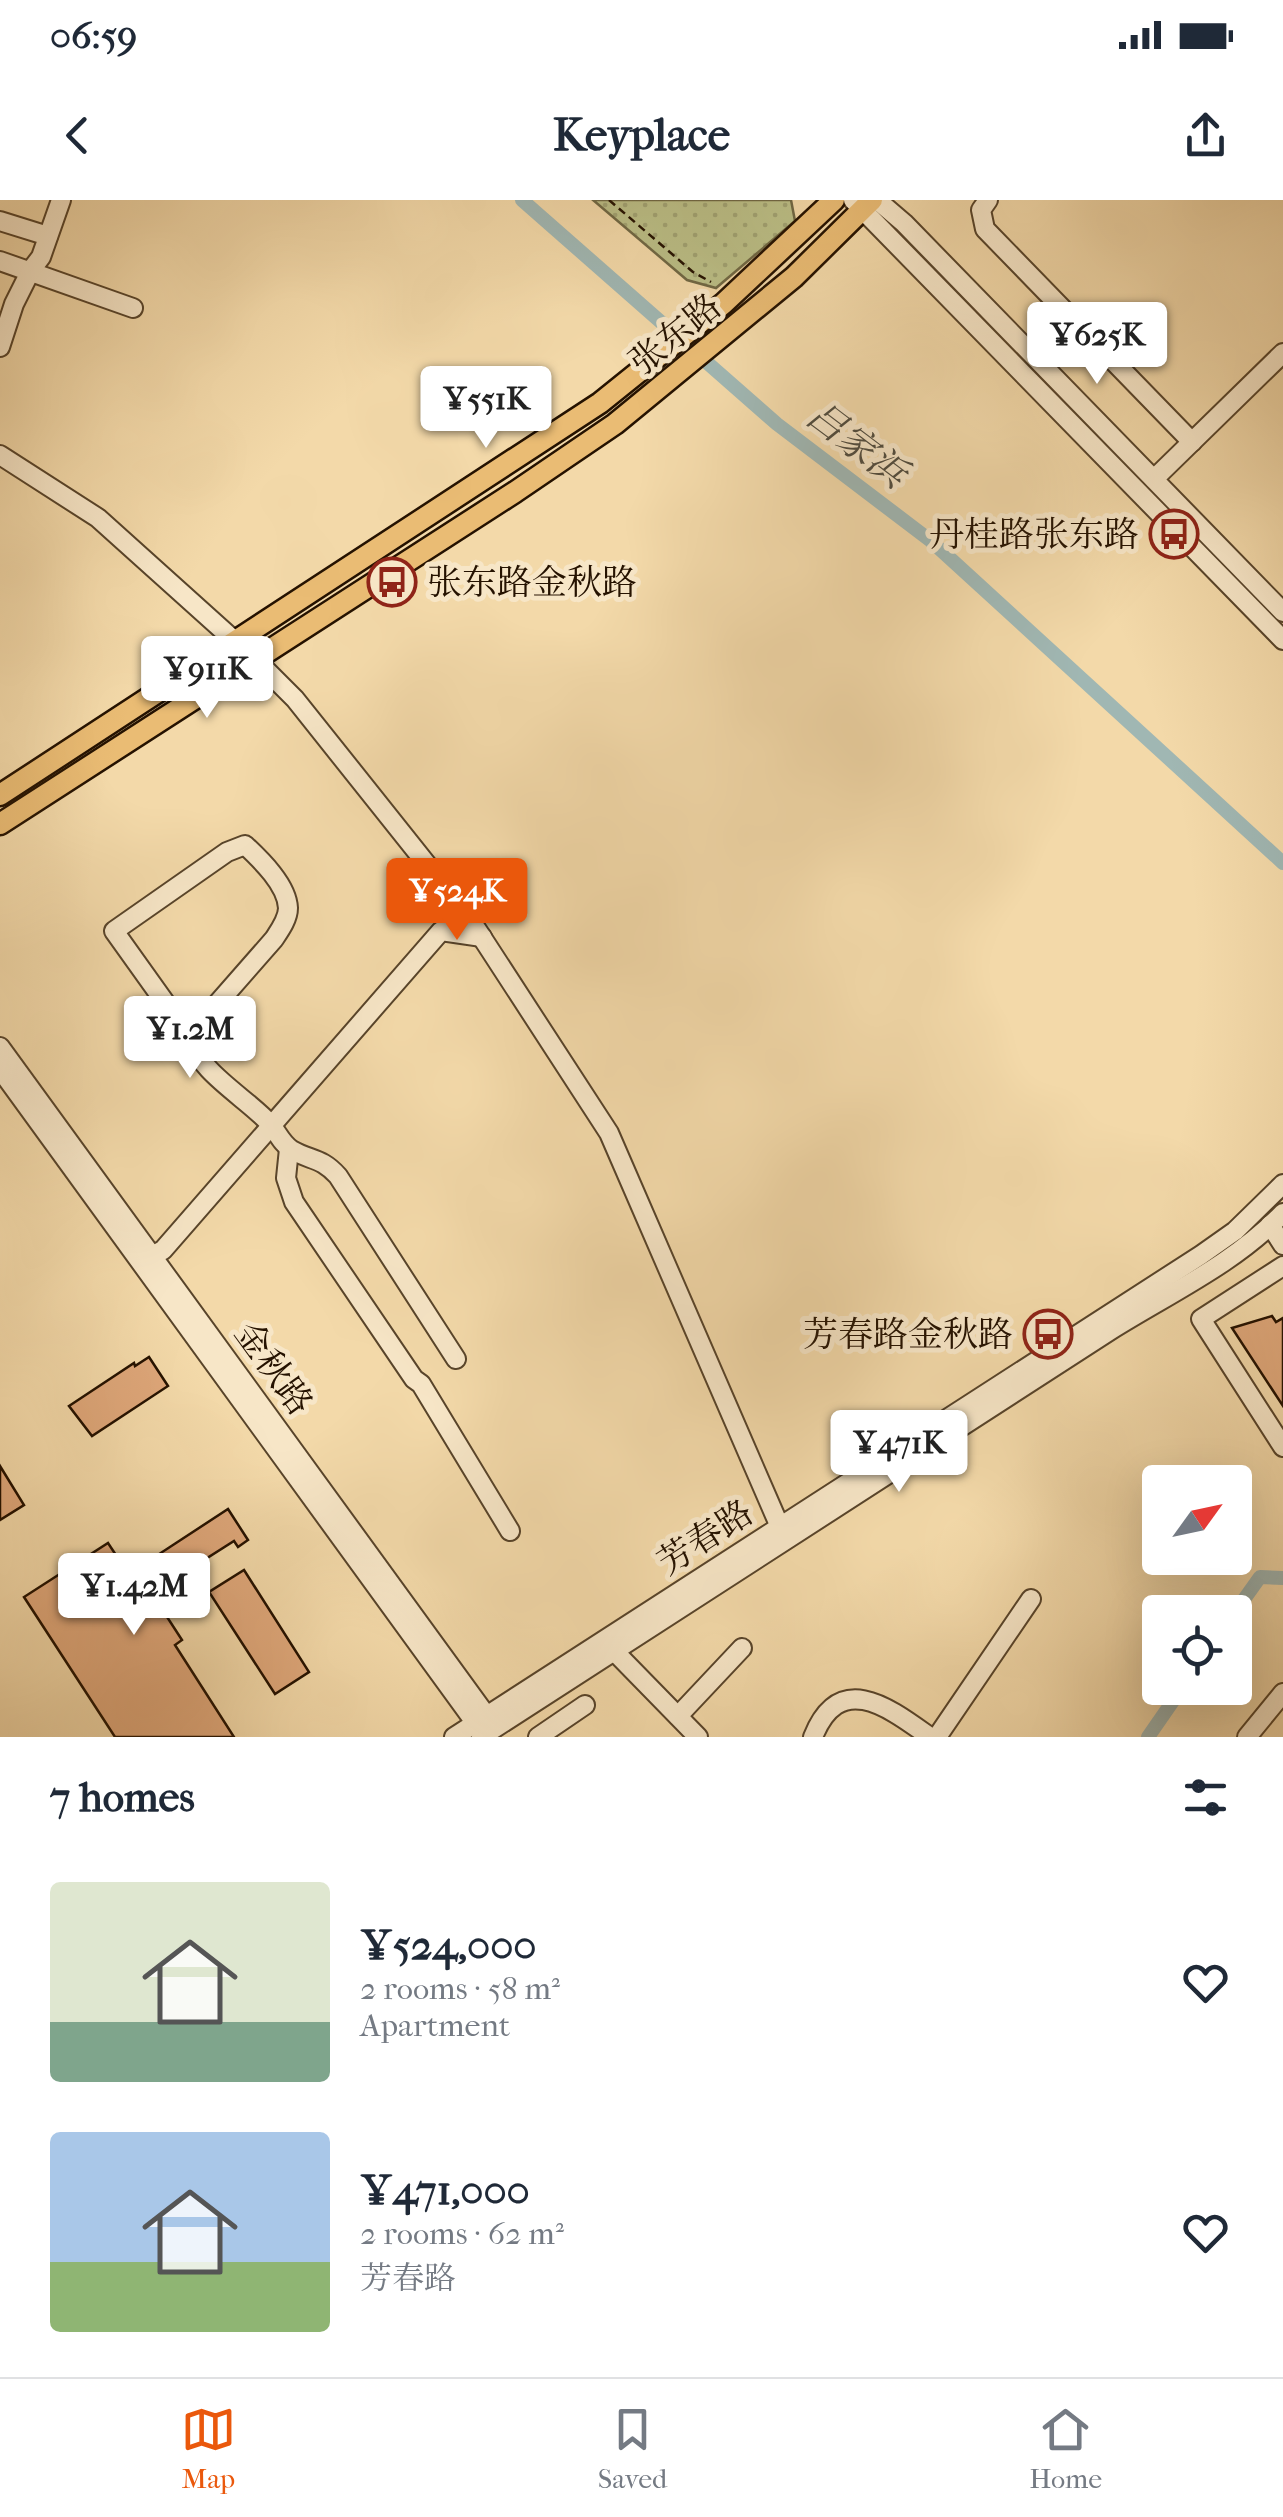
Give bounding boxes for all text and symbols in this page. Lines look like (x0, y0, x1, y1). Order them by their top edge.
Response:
text: 06:59 (50, 13, 137, 58)
icon: back (50, 108, 105, 163)
icon: share (1178, 108, 1233, 163)
text: Keyplace (553, 109, 730, 162)
street label: 张东路 (622, 285, 729, 383)
pin: ¥625K (1027, 302, 1167, 387)
text: ¥625K (1049, 316, 1145, 353)
pin: ¥551K (416, 366, 556, 451)
text: ¥551K (442, 380, 530, 417)
water label: 吕家浜 (798, 392, 918, 498)
bus stop icon: 丹桂路张东路 (1148, 508, 1200, 560)
place label: 丹桂路张东路 (929, 514, 1139, 555)
bus stop icon: 张东路金秋路 (366, 556, 418, 608)
place label: 张东路金秋路 (427, 562, 637, 603)
pin: ¥911K (137, 636, 277, 721)
text: ¥911K (163, 650, 251, 687)
pin: ¥524K (387, 858, 527, 943)
text: ¥524K (408, 872, 506, 909)
pin: ¥1.2M (120, 996, 260, 1081)
text: ¥1.2M (146, 1010, 234, 1047)
bus stop icon: 芳春路金秋路 (1022, 1308, 1074, 1360)
street label: 金秋路 (226, 1314, 321, 1423)
place label: 芳春路金秋路 (803, 1314, 1013, 1355)
pin: ¥471K (829, 1410, 969, 1495)
text: ¥471K (853, 1424, 945, 1461)
north arrow (1142, 1465, 1252, 1575)
map controls (1142, 1465, 1252, 1705)
street label: 芳春路 (650, 1492, 760, 1583)
pin: ¥1.42M (53, 1553, 215, 1638)
text: ¥1.42M (80, 1567, 188, 1604)
button: locate (1142, 1595, 1252, 1705)
icon: filters (1178, 1770, 1233, 1825)
text: 7 homes (50, 1773, 195, 1822)
text: ¥524,000 (360, 1921, 537, 1970)
icon: home (130, 1922, 250, 2042)
icon: heart (1178, 1955, 1233, 2010)
text: 2 rooms · 58 m² (360, 1970, 560, 2007)
text: Apartment (360, 2007, 510, 2044)
text: ¥471,000 (360, 2166, 530, 2215)
icon: home (130, 2172, 250, 2292)
icon: heart (1178, 2205, 1233, 2260)
text: 2 rooms · 62 m² (360, 2215, 564, 2252)
text: 芳春路 (360, 2260, 456, 2297)
tab: Map (181, 2402, 236, 2495)
tab: Saved (598, 2402, 667, 2495)
tab: Home (1029, 2402, 1102, 2495)

